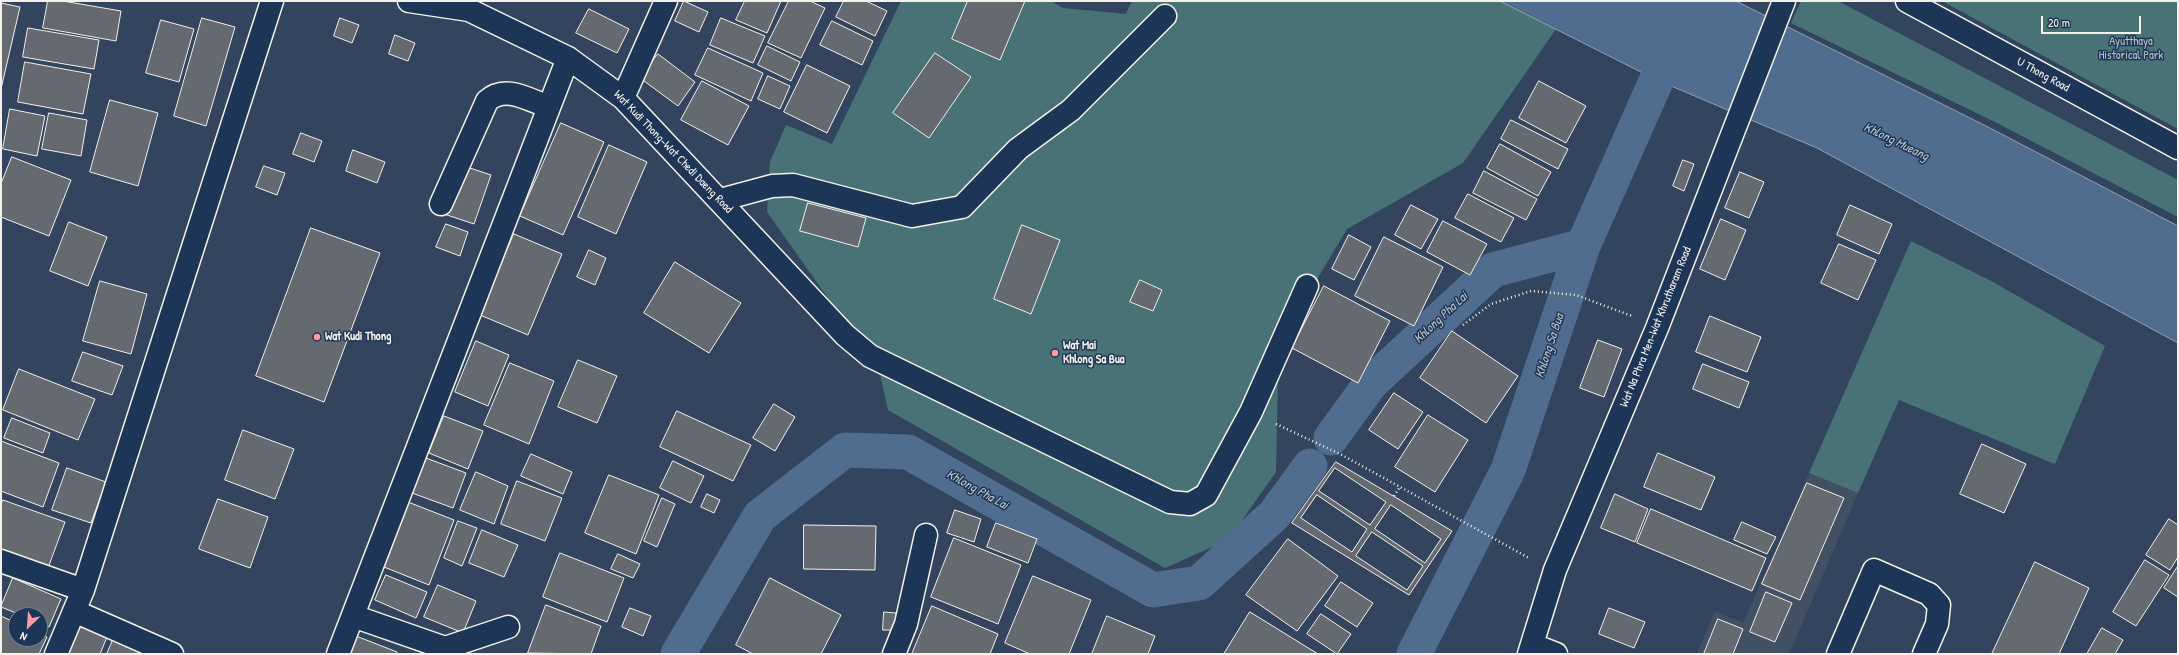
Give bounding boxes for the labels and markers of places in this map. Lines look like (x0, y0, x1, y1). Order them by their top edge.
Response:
place label: Wat Kudi Thong (325, 330, 391, 344)
marker: Wat Kudi Thong (312, 332, 322, 342)
place label: Wat Mai Khlong Sa Bua (1063, 339, 1124, 367)
marker: Wat Mai Khlong Sa Bua (1050, 348, 1060, 358)

